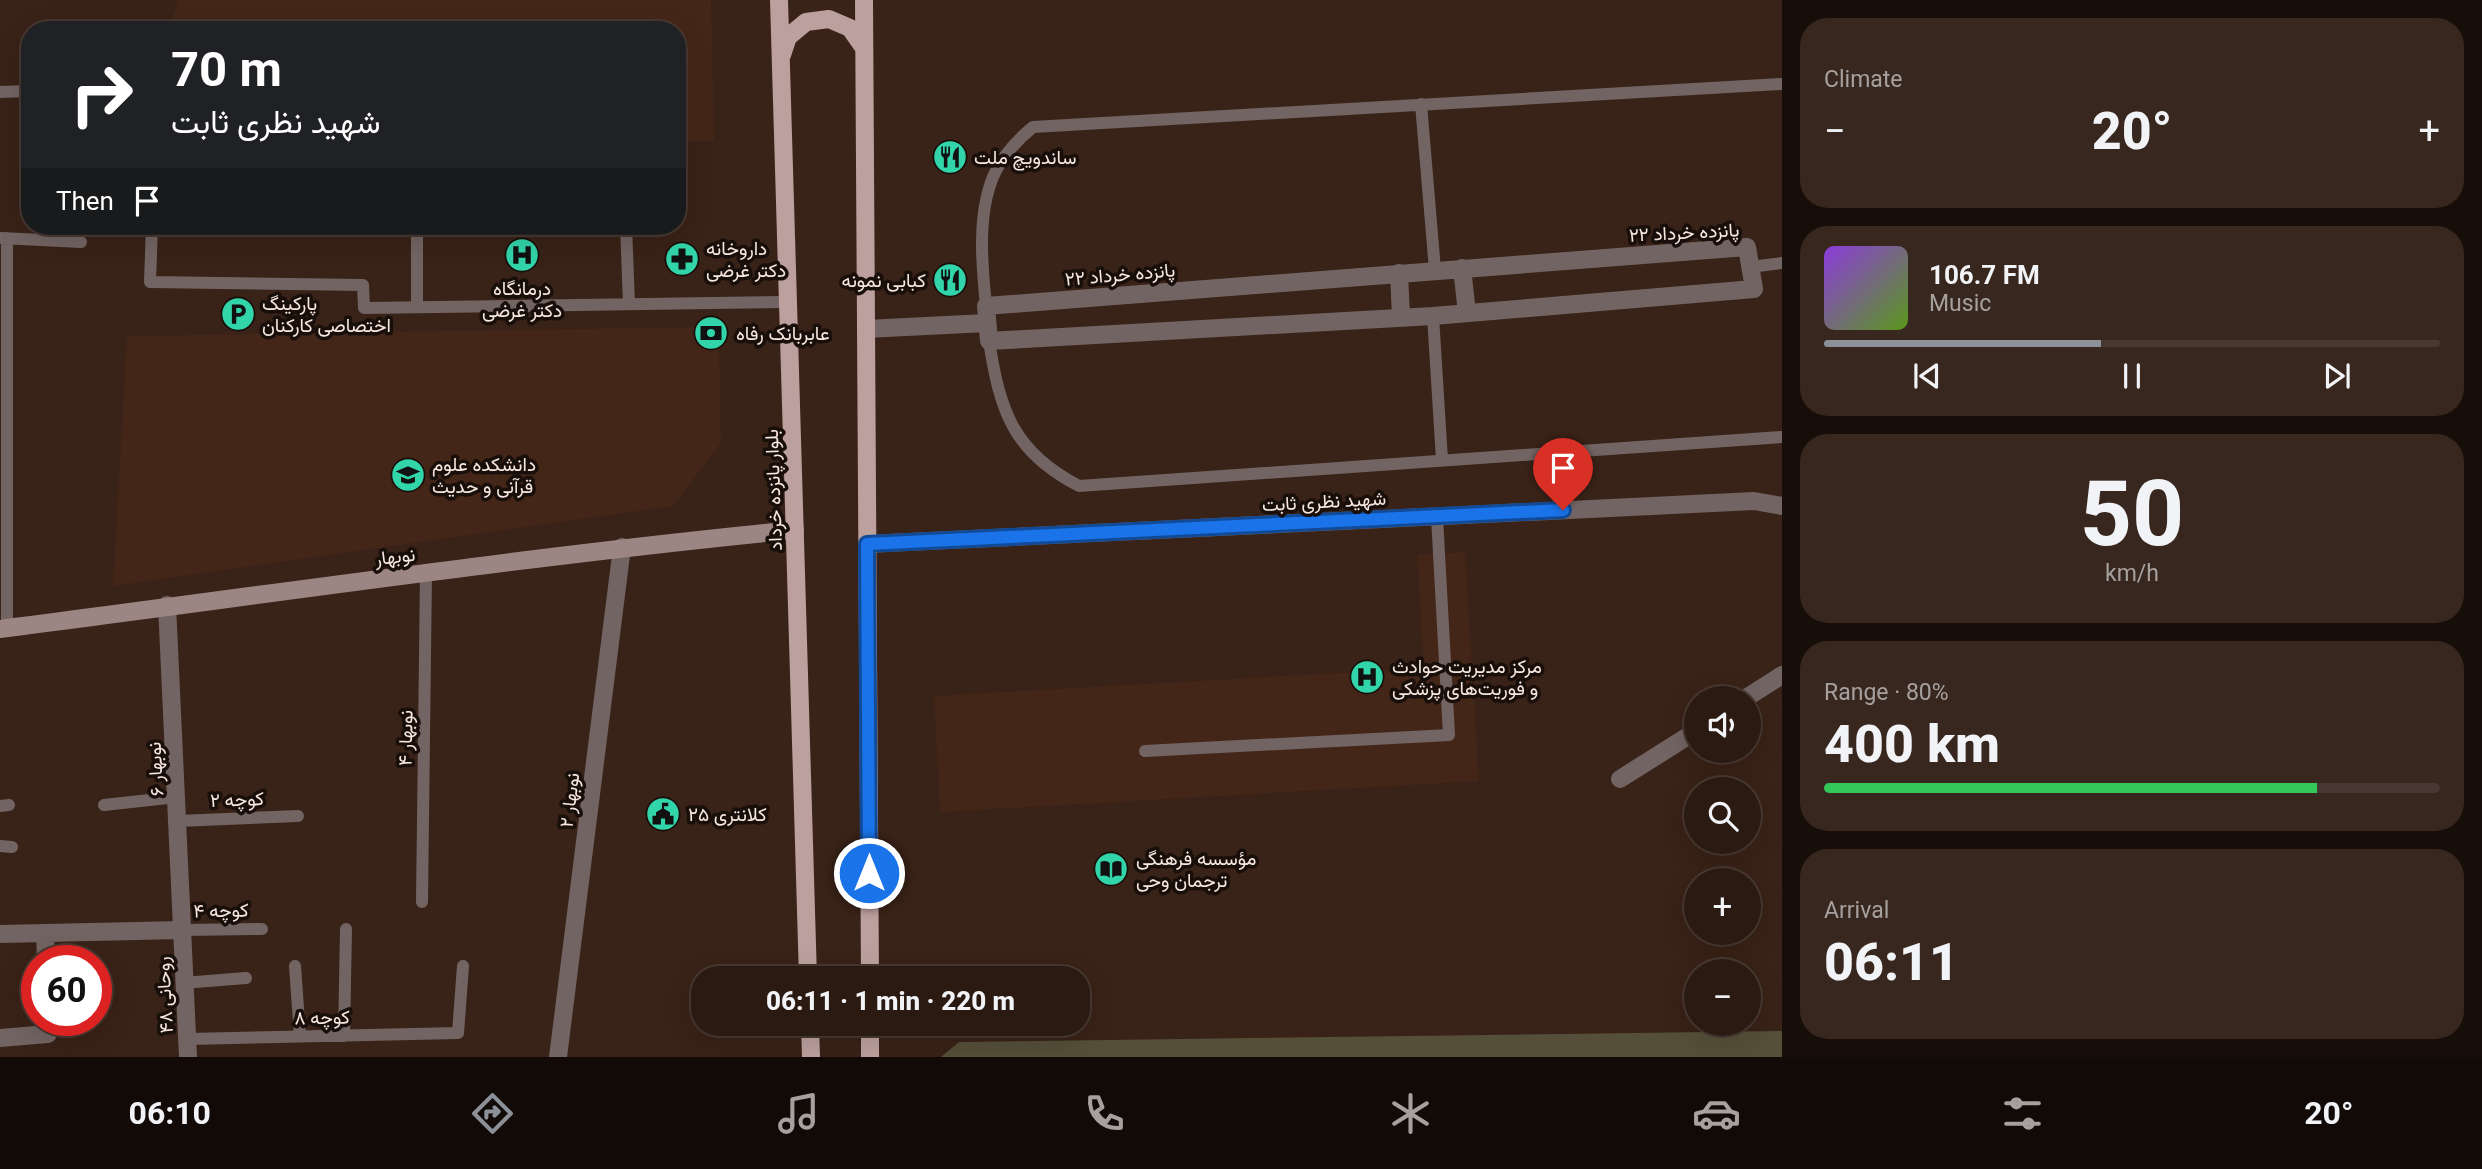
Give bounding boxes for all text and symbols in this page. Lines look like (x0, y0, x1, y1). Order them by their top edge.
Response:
text: 70 m (171, 41, 282, 98)
icon: right (56, 49, 147, 140)
text: Climate (1824, 66, 1903, 93)
text: 20° (2092, 101, 2172, 162)
text: شهید نظری ثابت (171, 103, 380, 141)
text: − (1824, 109, 1846, 153)
text: + (2418, 109, 2440, 153)
restaurant icon: ساندویچ ملت (931, 138, 969, 176)
place label: ساندویچ ملت (974, 146, 1076, 171)
icon: arrive (128, 182, 166, 220)
text: Then (56, 186, 114, 216)
street label: پانزده خرداد ۲۲ (1628, 218, 1740, 249)
hospital icon: درمانگاه دکتر غرضی (503, 236, 541, 274)
place label: داروخانه دکتر غرضی (706, 237, 786, 282)
pharmacy icon: داروخانه دکتر غرضی (663, 240, 701, 278)
street label: پانزده خرداد ۲۲ (1064, 258, 1176, 293)
text: 106.7 FM (1929, 260, 2040, 290)
restaurant icon: کبابی نمونه (931, 261, 969, 299)
place label: کبابی نمونه (842, 269, 926, 292)
place label: درمانگاه دکتر غرضی (482, 277, 562, 322)
text: Music (1929, 290, 1991, 317)
place label: پارکینگ اختصاصی کارکنان (262, 292, 391, 337)
parking icon: پارکینگ اختصاصی کارکنان (219, 295, 257, 333)
bank icon: عابربانک رفاه (692, 314, 730, 352)
place label: عابربانک رفاه (736, 322, 830, 345)
icon: previous (1908, 357, 1946, 395)
icon: pause (2113, 357, 2151, 395)
icon: next (2318, 357, 2356, 395)
street label: بلوار پانزده خرداد (760, 429, 789, 551)
pin (1533, 438, 1593, 510)
icon: arrive (1544, 449, 1582, 487)
place label: دانشکده علوم قرآنی و حدیث (432, 453, 536, 498)
school or university icon: دانشکده علوم قرآنی و حدیث (389, 456, 427, 494)
text: 50 (2080, 461, 2184, 567)
street label: شهید نظری ثابت (1261, 487, 1387, 516)
street label: نوبهار (373, 543, 417, 570)
text: km/h (2105, 560, 2159, 587)
place label: مرکز مدیریت حوادث و فوریت‌های پزشکی (1392, 655, 1542, 702)
hospital icon: مرکز مدیریت حوادث و فوریت‌های پزشکی (1348, 658, 1386, 696)
text: Range · 80% (1824, 679, 1949, 706)
map controls (1684, 686, 1761, 1036)
button: sound (1684, 686, 1761, 763)
street label: نوبهار ۴ (394, 710, 417, 766)
text: 400 km (1824, 714, 2000, 775)
street label: نوبهار ۶ (143, 741, 168, 797)
street label: نوبهار ۲ (555, 771, 584, 829)
button: search (1684, 777, 1761, 854)
street label: کوچه ۲ (210, 787, 265, 814)
public building icon: کلانتری ۲۵ (644, 795, 682, 833)
place label: کلانتری ۲۵ (688, 803, 767, 826)
position arrow (832, 836, 906, 910)
place label: مؤسسه فرهنگی ترجمان وحی (1136, 847, 1256, 892)
library icon: مؤسسه فرهنگی ترجمان وحی (1092, 850, 1130, 888)
button: + (1684, 868, 1761, 945)
text: Arrival (1824, 897, 1889, 924)
street label: کوچه ۴ (193, 899, 249, 924)
text: 06:11 (1824, 932, 1959, 993)
speed limit sign: 60 (21, 945, 112, 1036)
street label: روحانی ۴۸ (151, 956, 178, 1034)
button: − (1684, 959, 1761, 1036)
text: 06:11 · 1 min · 220 m (766, 986, 1015, 1016)
street label: کوچه ۸ (294, 1006, 350, 1031)
icon: directions (468, 1089, 517, 1138)
icon: music (774, 1089, 823, 1138)
icon: phone (1080, 1089, 1129, 1138)
icon: climate (1386, 1089, 1435, 1138)
icon: car (1692, 1089, 1741, 1138)
icon: filters (1998, 1089, 2047, 1138)
text: 06:10 (129, 1094, 211, 1132)
text: 20° (2304, 1094, 2353, 1132)

